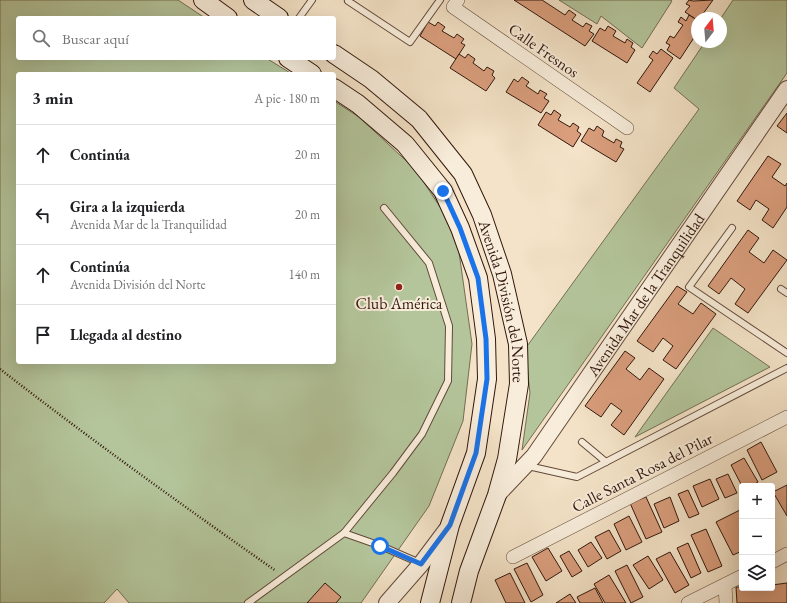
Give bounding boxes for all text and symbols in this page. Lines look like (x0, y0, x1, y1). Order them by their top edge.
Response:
north arrow (691, 12, 727, 48)
search box (16, 16, 336, 60)
street label: Calle Fresnos (504, 18, 583, 82)
icon: search (30, 27, 52, 49)
text: Buscar aquí (62, 29, 129, 48)
text: 3 min (32, 87, 73, 109)
text: A pie · 180 m (254, 90, 320, 107)
icon: ahead (32, 144, 54, 166)
text: Continúa (70, 145, 130, 164)
text: 20 m (295, 146, 320, 163)
route end (434, 182, 452, 200)
text: Gira a la izquierda (70, 197, 185, 216)
icon: left (32, 204, 54, 226)
text: 20 m (295, 206, 320, 223)
street label: Avenida Mar de la Tranquilidad (582, 208, 710, 381)
text: Avenida Mar de la Tranquilidad (70, 216, 227, 233)
street label: Avenida División del Norte (473, 216, 529, 383)
text: Continúa (70, 257, 130, 276)
icon: ahead (32, 264, 54, 286)
text: 140 m (289, 266, 320, 283)
text: Avenida División del Norte (70, 276, 206, 293)
marker: Club América (394, 282, 404, 292)
place label: Club América (356, 293, 443, 314)
icon: arrive (32, 324, 54, 346)
text: Llegada al destino (70, 325, 182, 344)
street label: Calle Santa Rosa del Pilar (568, 427, 717, 517)
map controls (739, 483, 775, 591)
button: + (739, 483, 775, 519)
button: − (739, 519, 775, 555)
route start (371, 537, 389, 555)
button: layers (739, 555, 775, 591)

